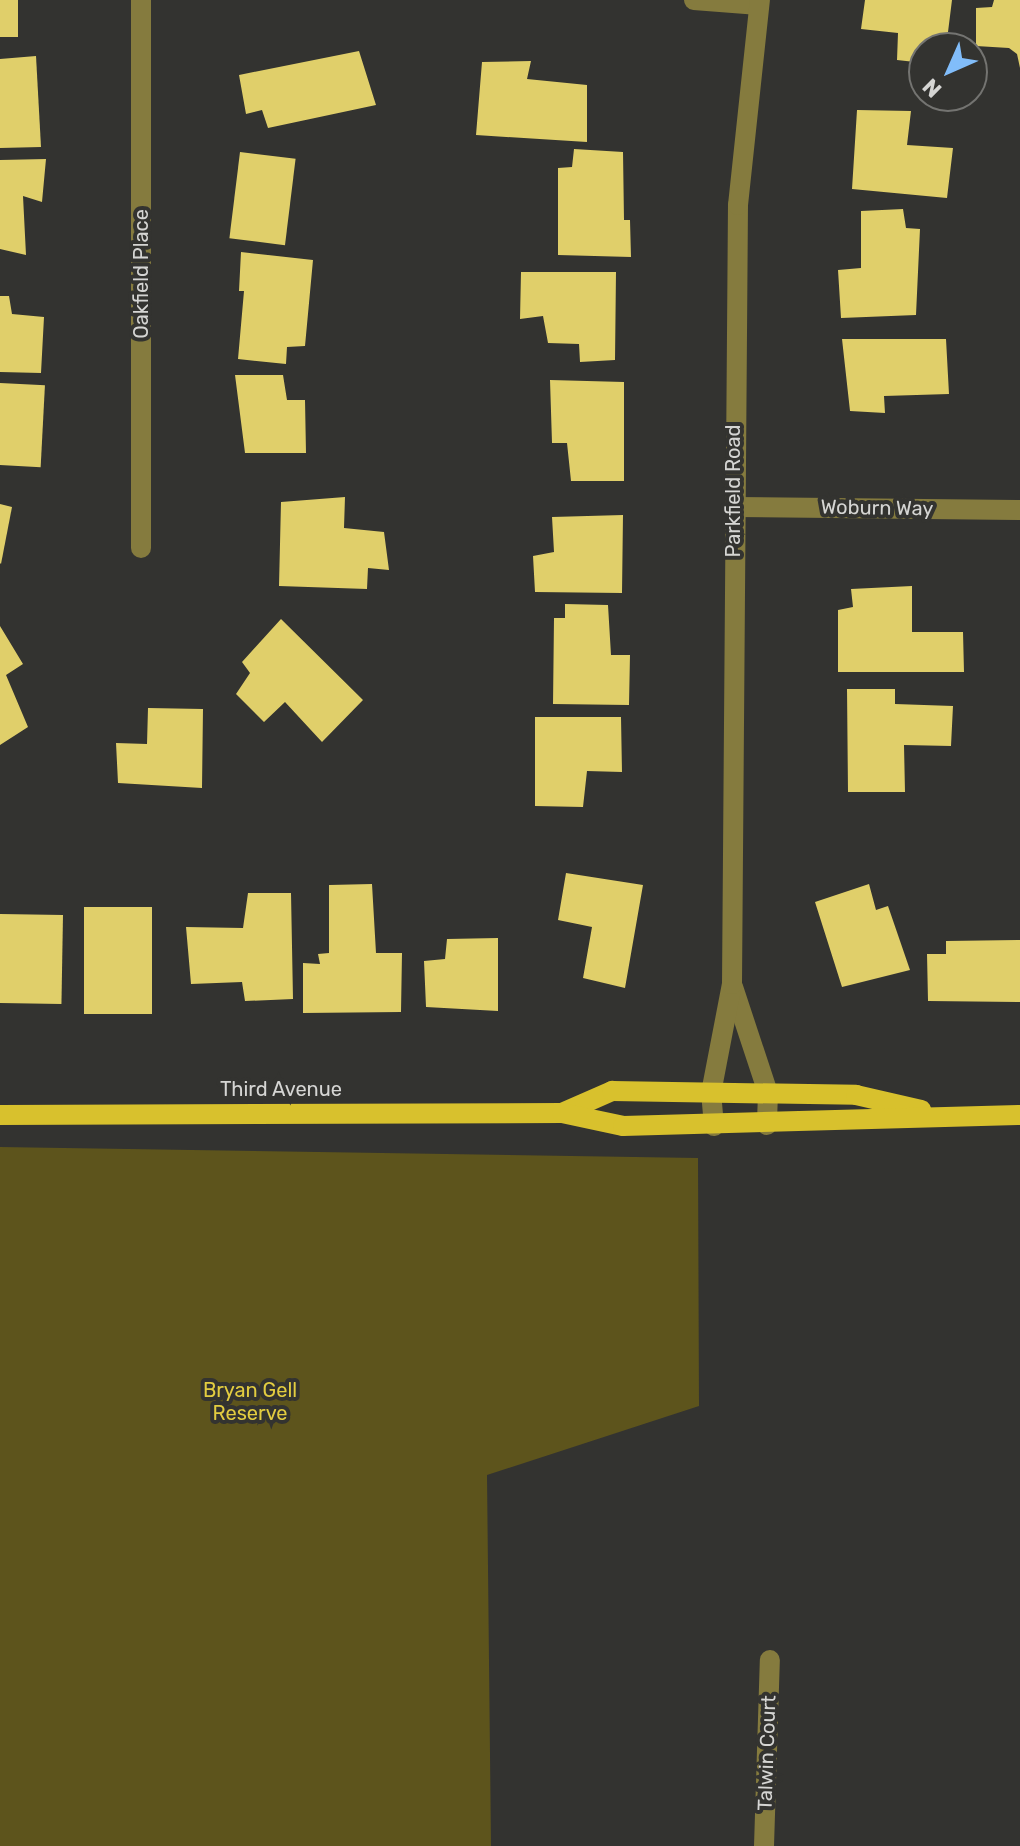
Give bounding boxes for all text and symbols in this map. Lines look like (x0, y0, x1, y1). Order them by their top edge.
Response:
north arrow (908, 32, 988, 112)
text: N (917, 73, 947, 103)
street label: Oakfield Place (129, 209, 153, 339)
street label: Parkfield Road (721, 425, 745, 557)
street label: Woburn Way (820, 495, 934, 521)
street label: Third Avenue (220, 1077, 342, 1101)
park label: Bryan Gell Reserve (203, 1379, 297, 1426)
street label: Talwin Court (753, 1695, 781, 1811)

